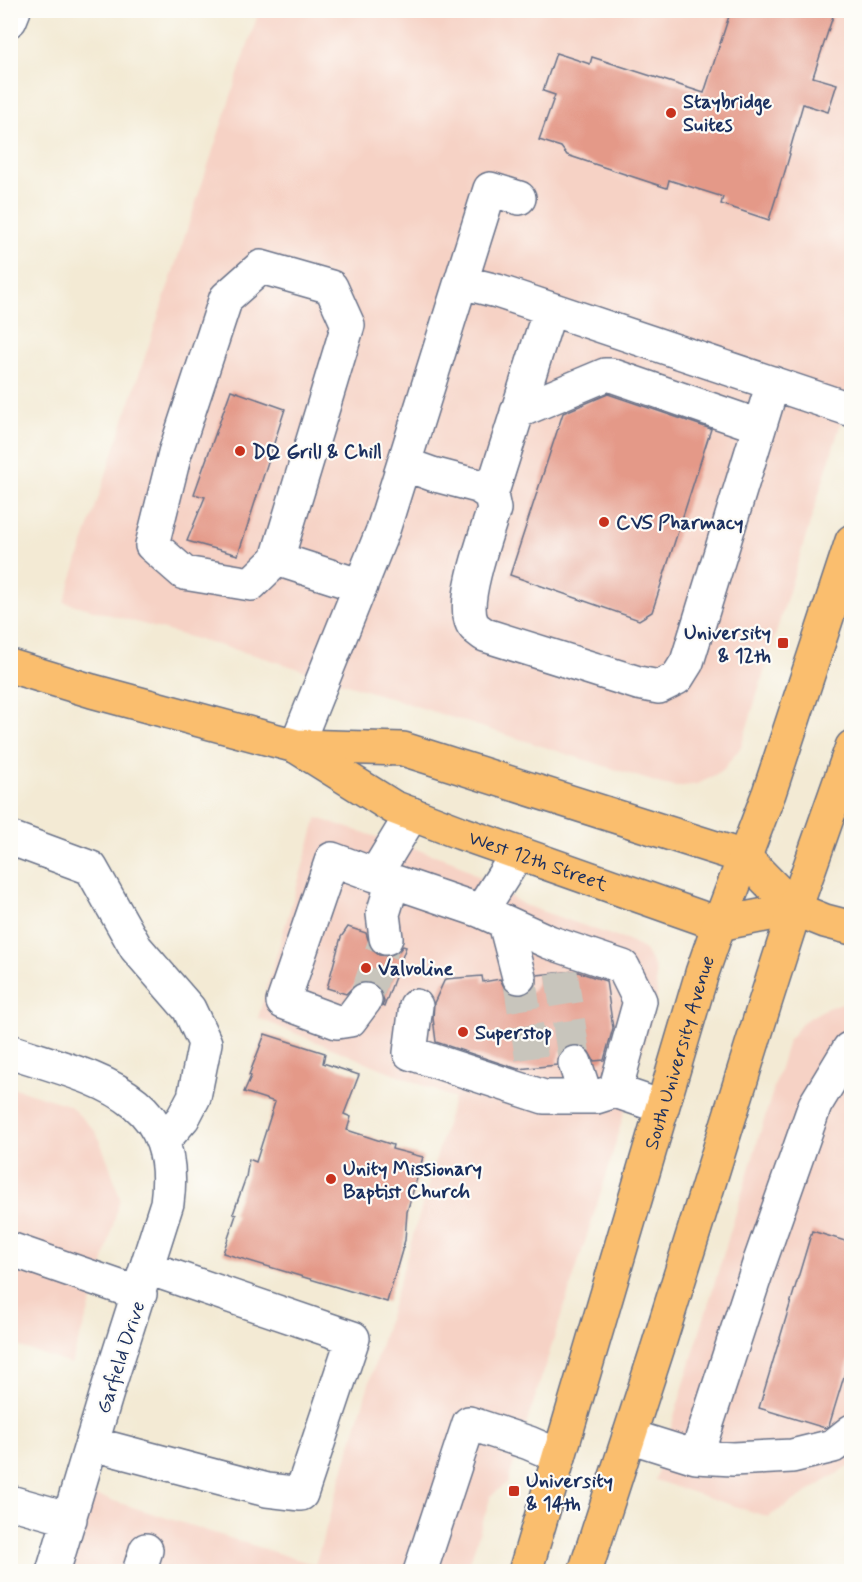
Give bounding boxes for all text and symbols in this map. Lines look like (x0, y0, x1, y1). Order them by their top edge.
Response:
place label: Staybridge Suites (683, 89, 773, 139)
marker: Staybridge Suites (664, 106, 678, 120)
place label: DQ Grill & Chill (252, 439, 382, 466)
marker: DQ Grill & Chill (233, 444, 247, 458)
place label: CVS Pharmacy (616, 510, 744, 537)
marker: CVS Pharmacy (597, 515, 611, 529)
place label: University & 12th (684, 620, 771, 670)
marker: University & 12th (776, 636, 790, 650)
street label: West 12th Street (465, 825, 611, 899)
street label: South University Avenue (639, 952, 722, 1153)
place label: Valvoline (378, 956, 453, 983)
marker: Valvoline (359, 961, 373, 975)
place label: Superstop (475, 1020, 552, 1047)
marker: Superstop (456, 1025, 470, 1039)
place label: Unity Missionary Baptist Church (343, 1156, 482, 1206)
marker: Unity Missionary Baptist Church (324, 1172, 338, 1186)
street label: Garfield Drive (91, 1298, 152, 1417)
place label: University & 14th (526, 1468, 613, 1518)
marker: University & 14th (507, 1484, 521, 1498)

